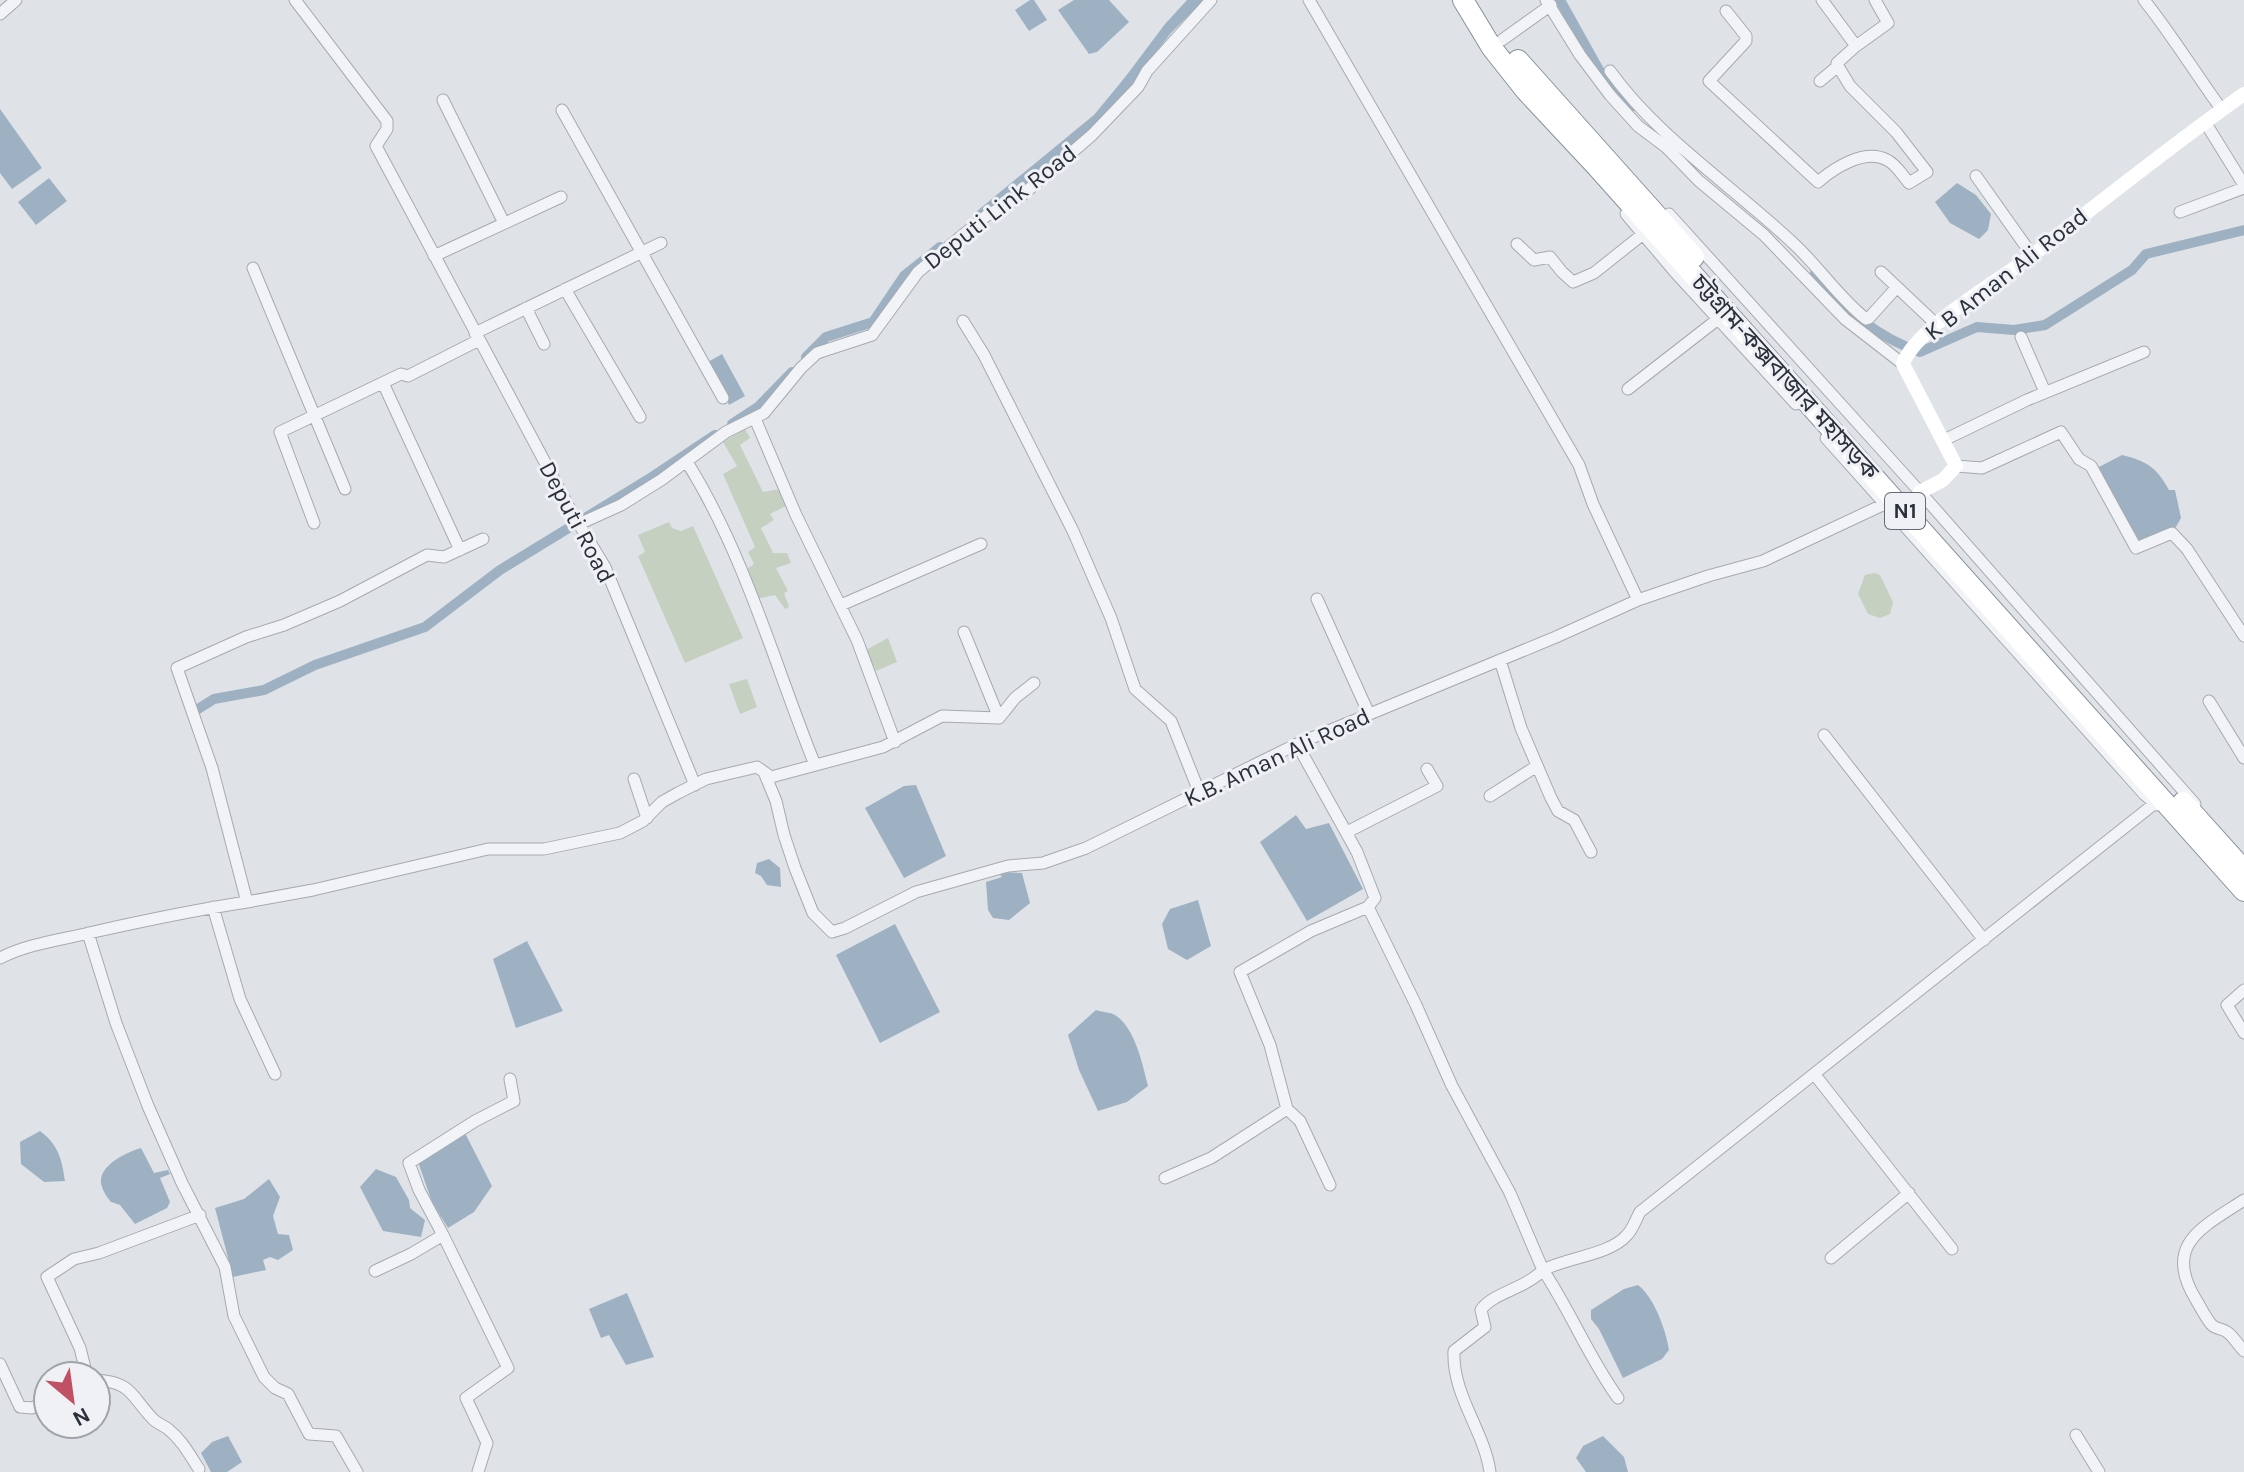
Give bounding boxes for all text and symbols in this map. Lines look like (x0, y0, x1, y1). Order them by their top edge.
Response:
street label: Deputi Link Road (918, 139, 1082, 275)
street label: K B Aman Ali Road (1919, 202, 2093, 346)
street label: চট্টগ্রাম-কক্সবাজার মহাসড়ক (1685, 268, 1885, 486)
street label: Deputi Road (533, 456, 621, 588)
road number: N1 (1885, 493, 1925, 529)
street label: K.B. Aman Ali Road (1180, 702, 1374, 812)
north arrow (32, 1360, 112, 1440)
text: N (68, 1401, 94, 1432)

